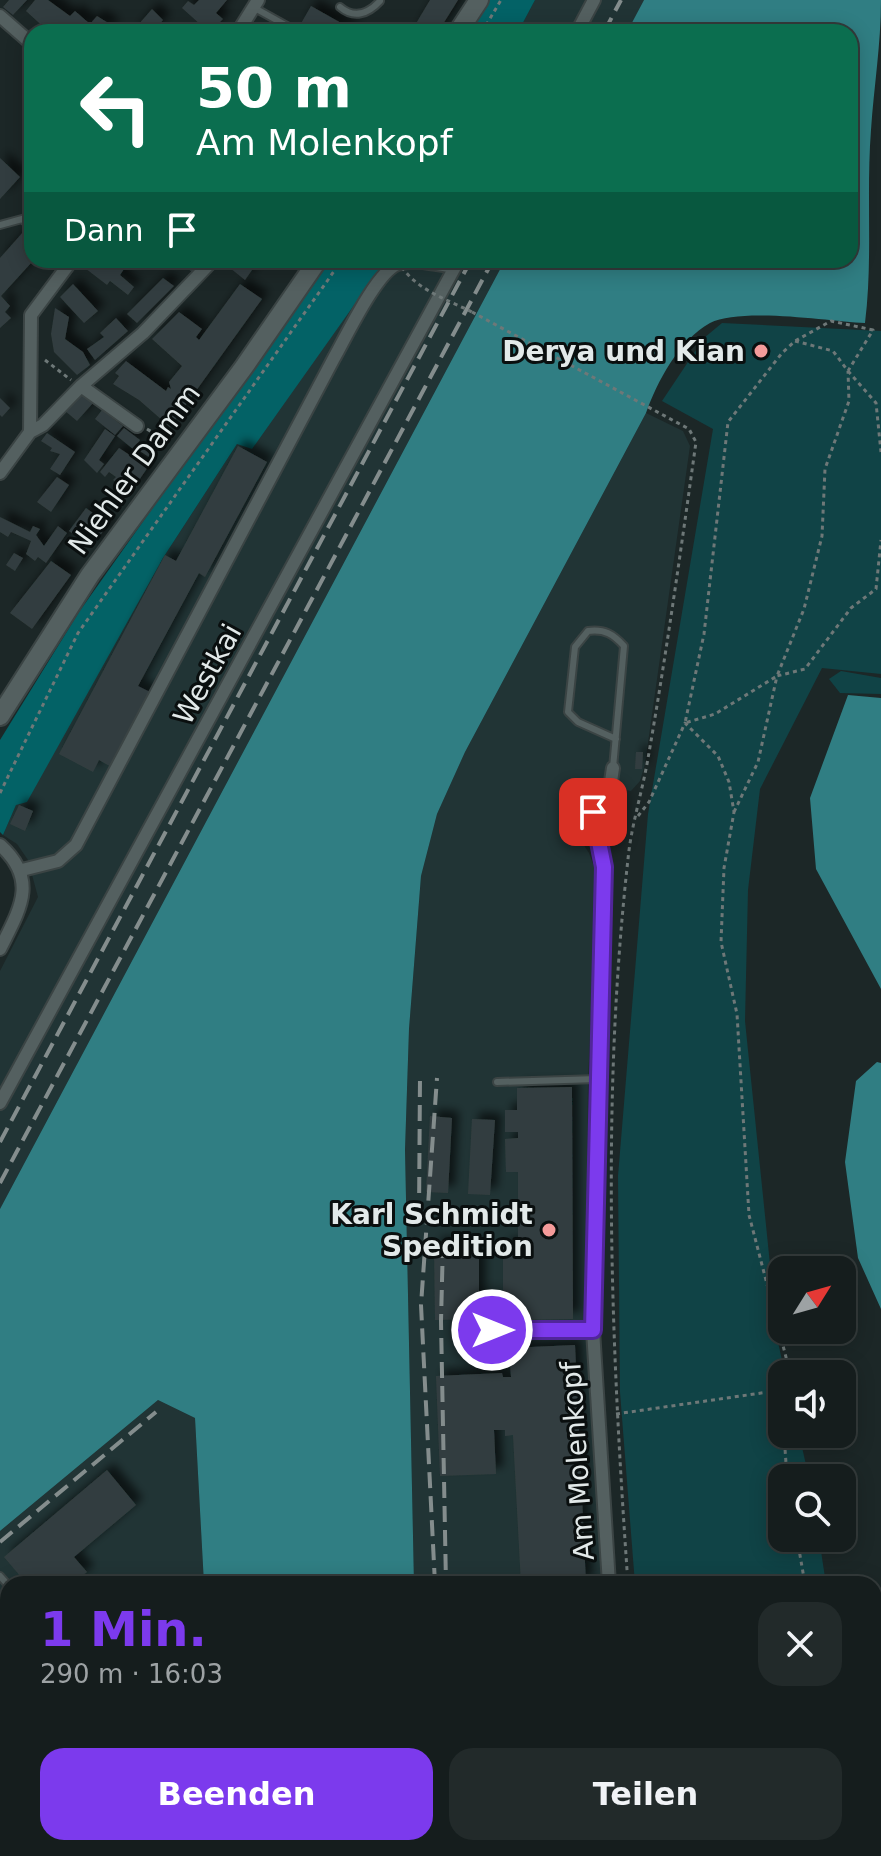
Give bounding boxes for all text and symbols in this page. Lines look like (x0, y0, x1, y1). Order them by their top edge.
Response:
text: 50 m (196, 55, 352, 120)
icon: left (64, 56, 168, 160)
text: Am Molenkopf (196, 122, 452, 163)
icon: arrive (160, 208, 204, 252)
text: Dann (64, 213, 144, 248)
place label: Derya und Kian (502, 335, 745, 368)
marker: Derya und Kian (752, 342, 770, 360)
street label: Niehler Damm (62, 378, 207, 561)
street label: Westkai (166, 618, 248, 730)
pin (559, 778, 627, 846)
icon: arrive (571, 790, 615, 834)
place label: Karl Schmidt Spedition (330, 1198, 533, 1263)
marker: Karl Schmidt Spedition (540, 1221, 558, 1239)
north arrow (768, 1256, 856, 1344)
map controls (768, 1256, 856, 1552)
position arrow (450, 1288, 534, 1372)
street label: Am Molenkopf (554, 1359, 601, 1562)
button: sound (768, 1360, 856, 1448)
button: search (768, 1464, 856, 1552)
text: 1 Min. (40, 1601, 207, 1657)
button: close (758, 1602, 842, 1686)
text: 290 m · 16:03 (40, 1659, 223, 1689)
button: Beenden (40, 1748, 433, 1840)
button: Teilen (449, 1748, 842, 1840)

